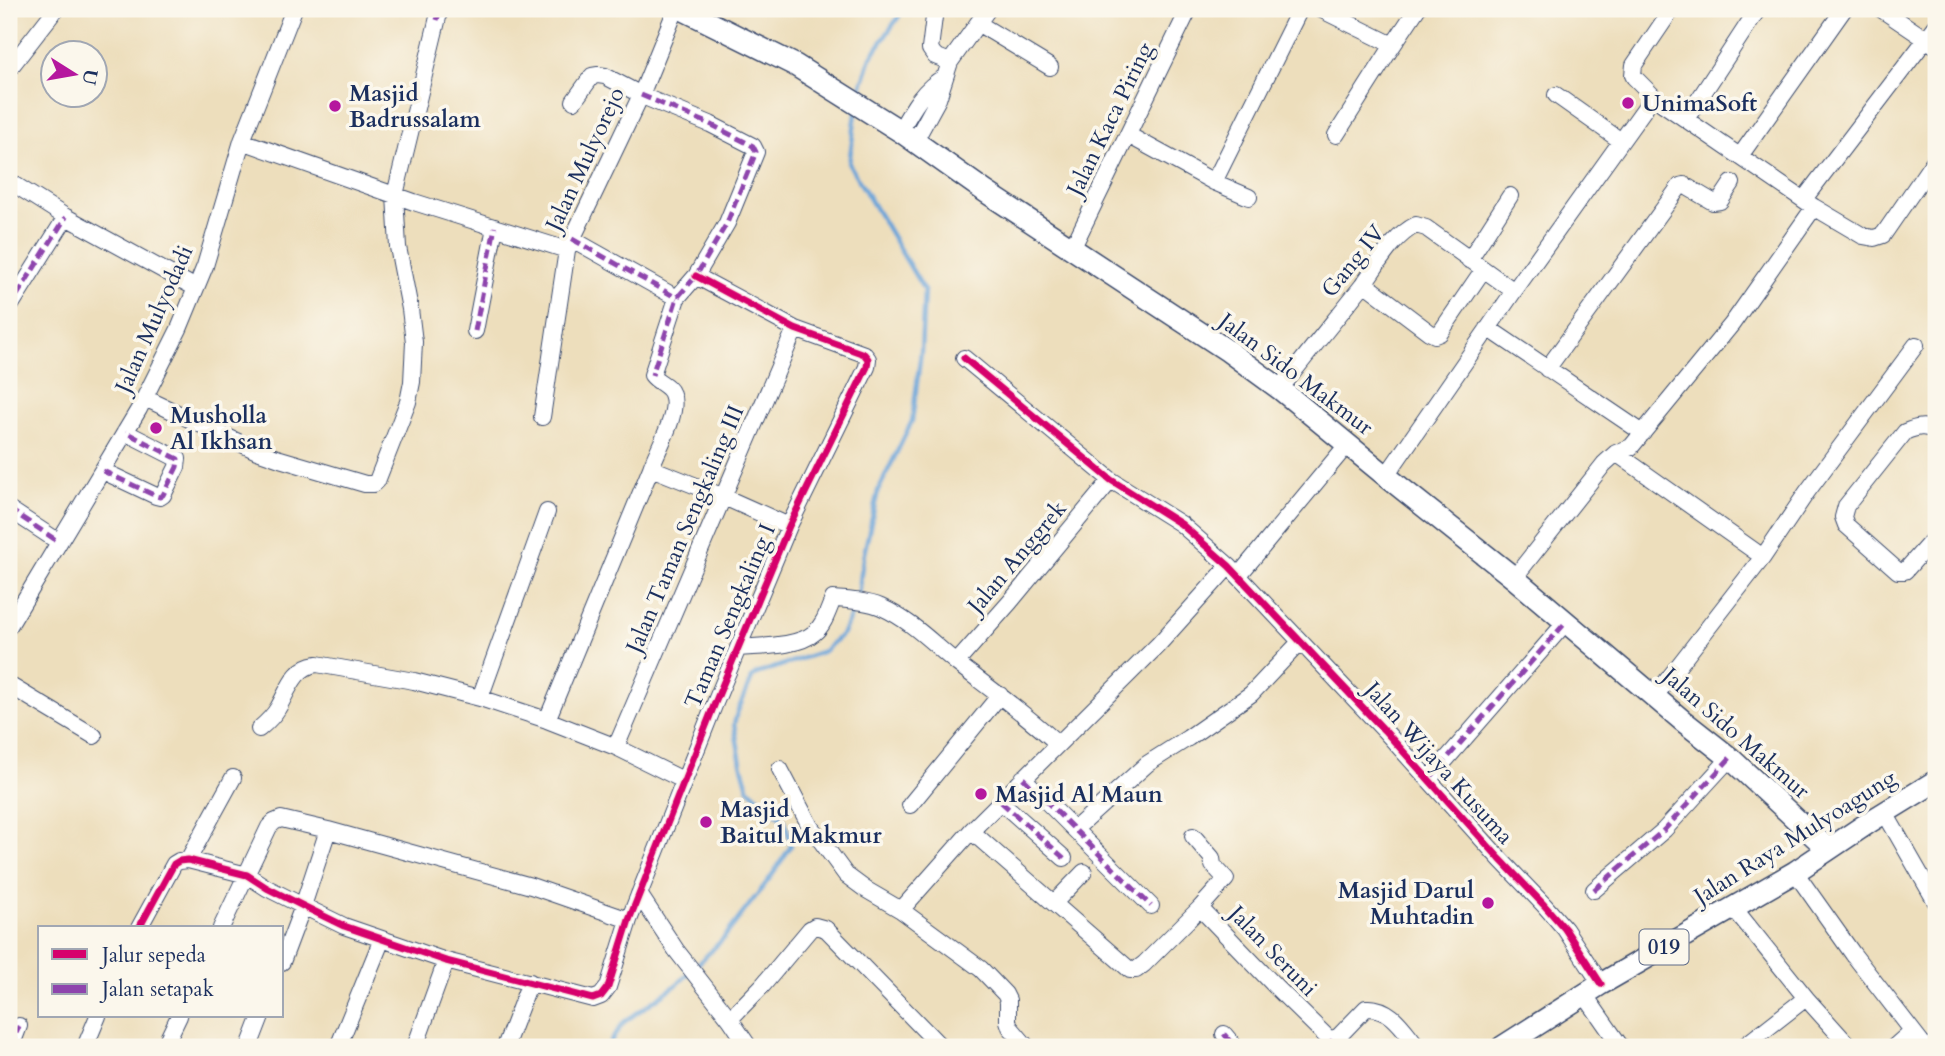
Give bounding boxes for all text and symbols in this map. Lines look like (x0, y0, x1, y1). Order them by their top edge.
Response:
street label: Jalan Kaca Piring (1058, 37, 1161, 204)
north arrow (38, 38, 108, 108)
text: U (75, 67, 104, 88)
place label: Masjid Badrussalam (349, 78, 481, 135)
street label: Jalan Mulyorejo (537, 82, 632, 239)
place label: UnimaSoft (1642, 88, 1757, 119)
marker: UnimaSoft (1620, 95, 1636, 111)
marker: Masjid Badrussalam (327, 98, 343, 114)
street label: Gang IV (1314, 218, 1392, 304)
street label: Jalan Mulyodadi (106, 240, 200, 400)
street label: Jalan Sido Makmur (1210, 304, 1380, 443)
place label: Musholla Al Ikhsan (170, 400, 273, 457)
street label: Jalan Taman Sengkaling III (620, 401, 750, 657)
marker: Musholla Al Ikhsan (148, 420, 164, 436)
street label: Jalan Anggrek (958, 493, 1074, 623)
street label: Taman Sengkaling I (679, 520, 781, 712)
street label: Jalan Sido Makmur (1653, 658, 1817, 806)
street label: Jalan Wijaya Kusuma (1356, 673, 1520, 851)
street label: Jalan Raya Mulyoagung (1685, 762, 1902, 913)
place label: Masjid Al Maun (995, 779, 1163, 810)
marker: Masjid Al Maun (973, 786, 989, 802)
place label: Masjid Baitul Makmur (720, 794, 883, 851)
marker: Masjid Baitul Makmur (698, 814, 714, 830)
place label: Masjid Darul Muhtadin (1338, 875, 1474, 932)
marker: Masjid Darul Muhtadin (1480, 895, 1496, 911)
street label: Jalan Seruni (1220, 897, 1324, 1003)
legend (38, 926, 284, 1018)
road number: 019 (1640, 930, 1688, 964)
text: Jalur sepeda (99, 941, 206, 970)
text: Jalan setapak (99, 975, 215, 1004)

